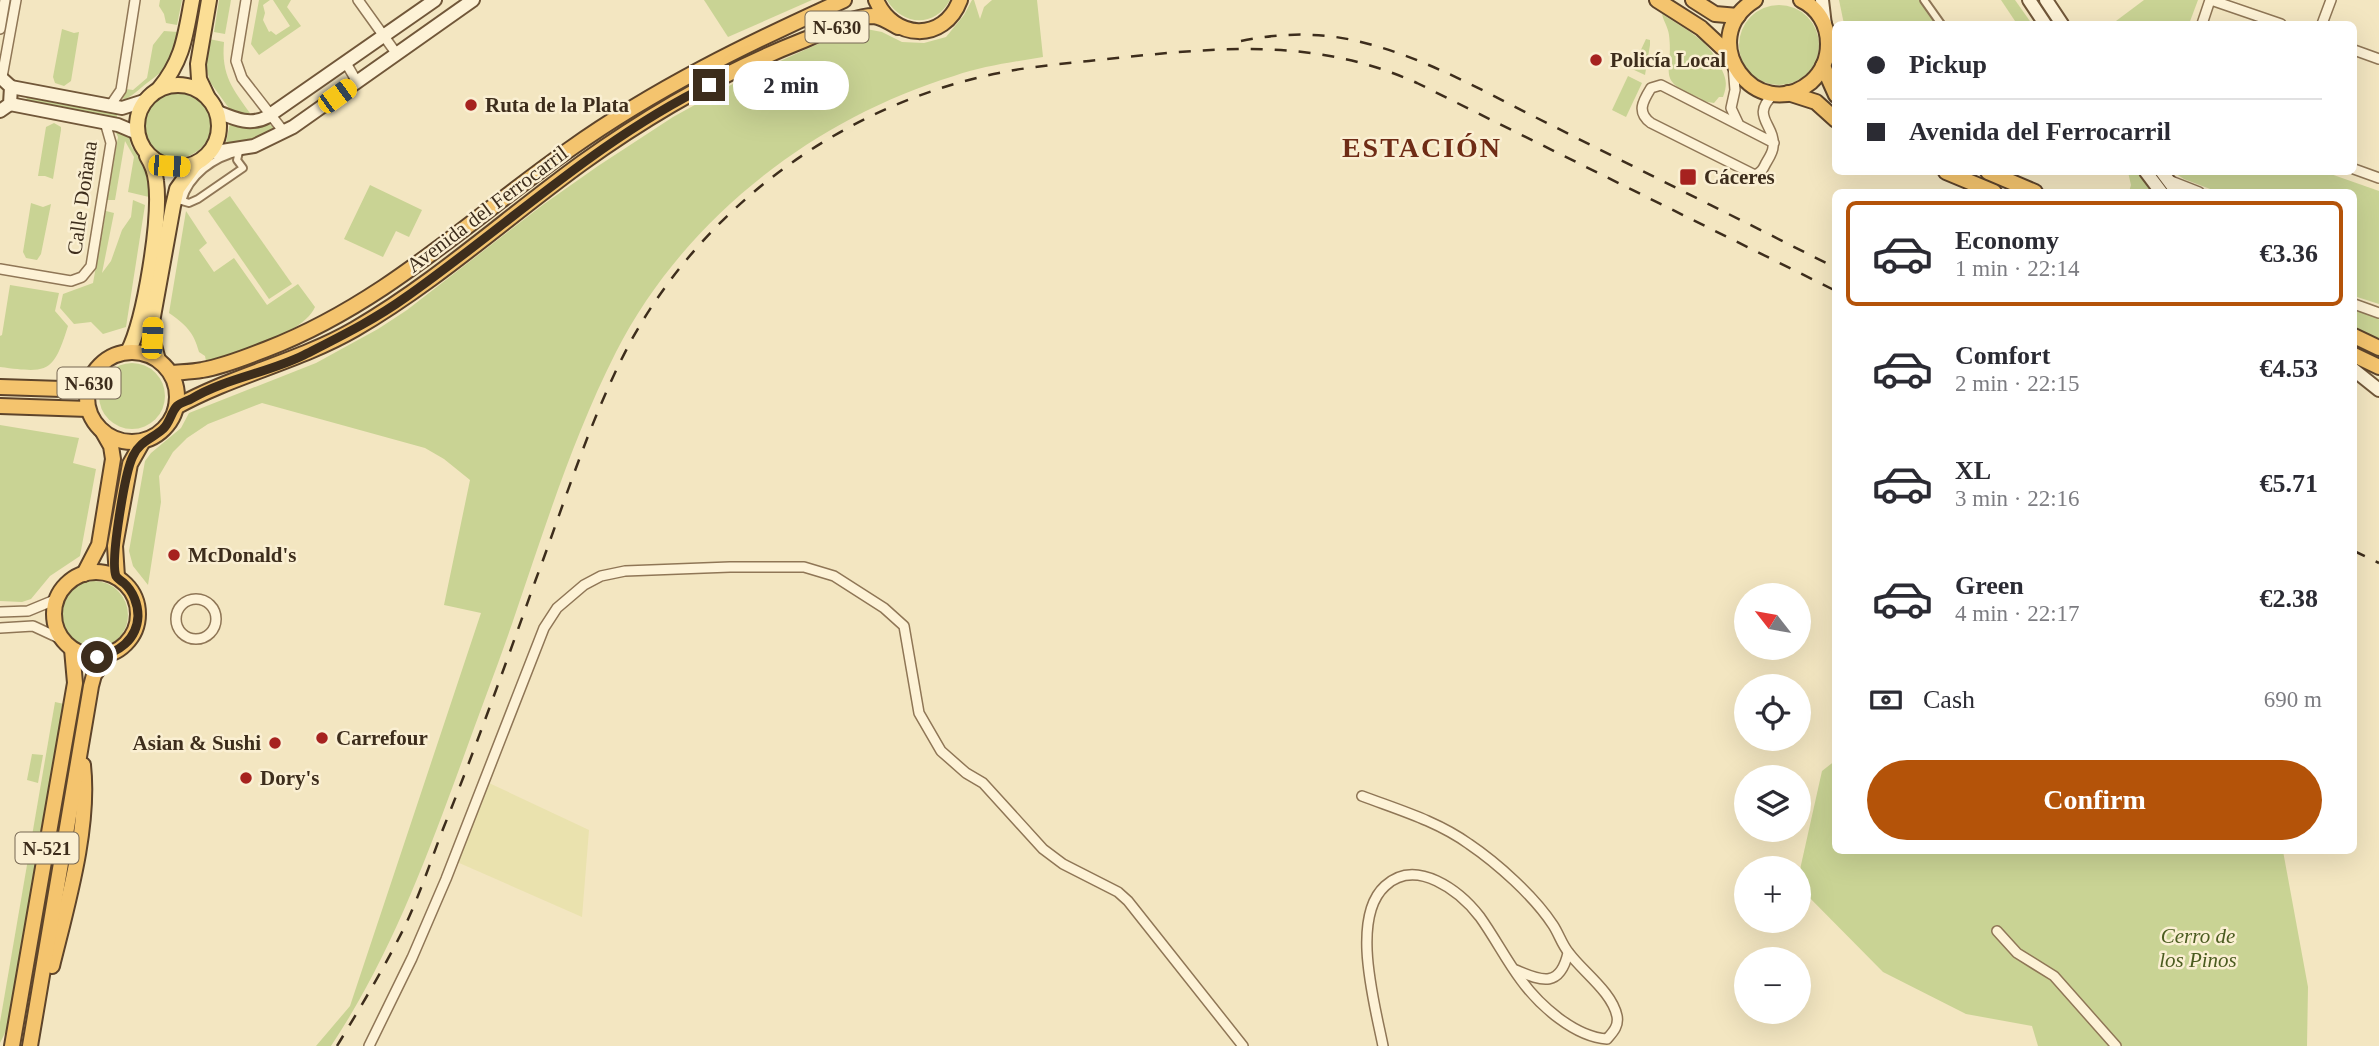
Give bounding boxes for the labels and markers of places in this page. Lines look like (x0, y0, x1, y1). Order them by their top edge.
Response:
place label: Policía Local (1610, 48, 1726, 72)
marker: Policía Local (1588, 52, 1604, 68)
place label: Ruta de la Plata (485, 93, 630, 117)
marker: Ruta de la Plata (463, 97, 479, 113)
place label: Cáceres (1704, 165, 1775, 189)
marker: Cáceres (1678, 167, 1698, 187)
place label: McDonald's (188, 543, 297, 567)
marker: McDonald's (166, 547, 182, 563)
place label: Carrefour (336, 726, 428, 750)
marker: Carrefour (314, 730, 330, 746)
place label: Asian & Sushi (133, 731, 261, 755)
marker: Asian & Sushi (267, 735, 283, 751)
place label: Dory's (260, 766, 320, 790)
marker: Dory's (238, 770, 254, 786)

